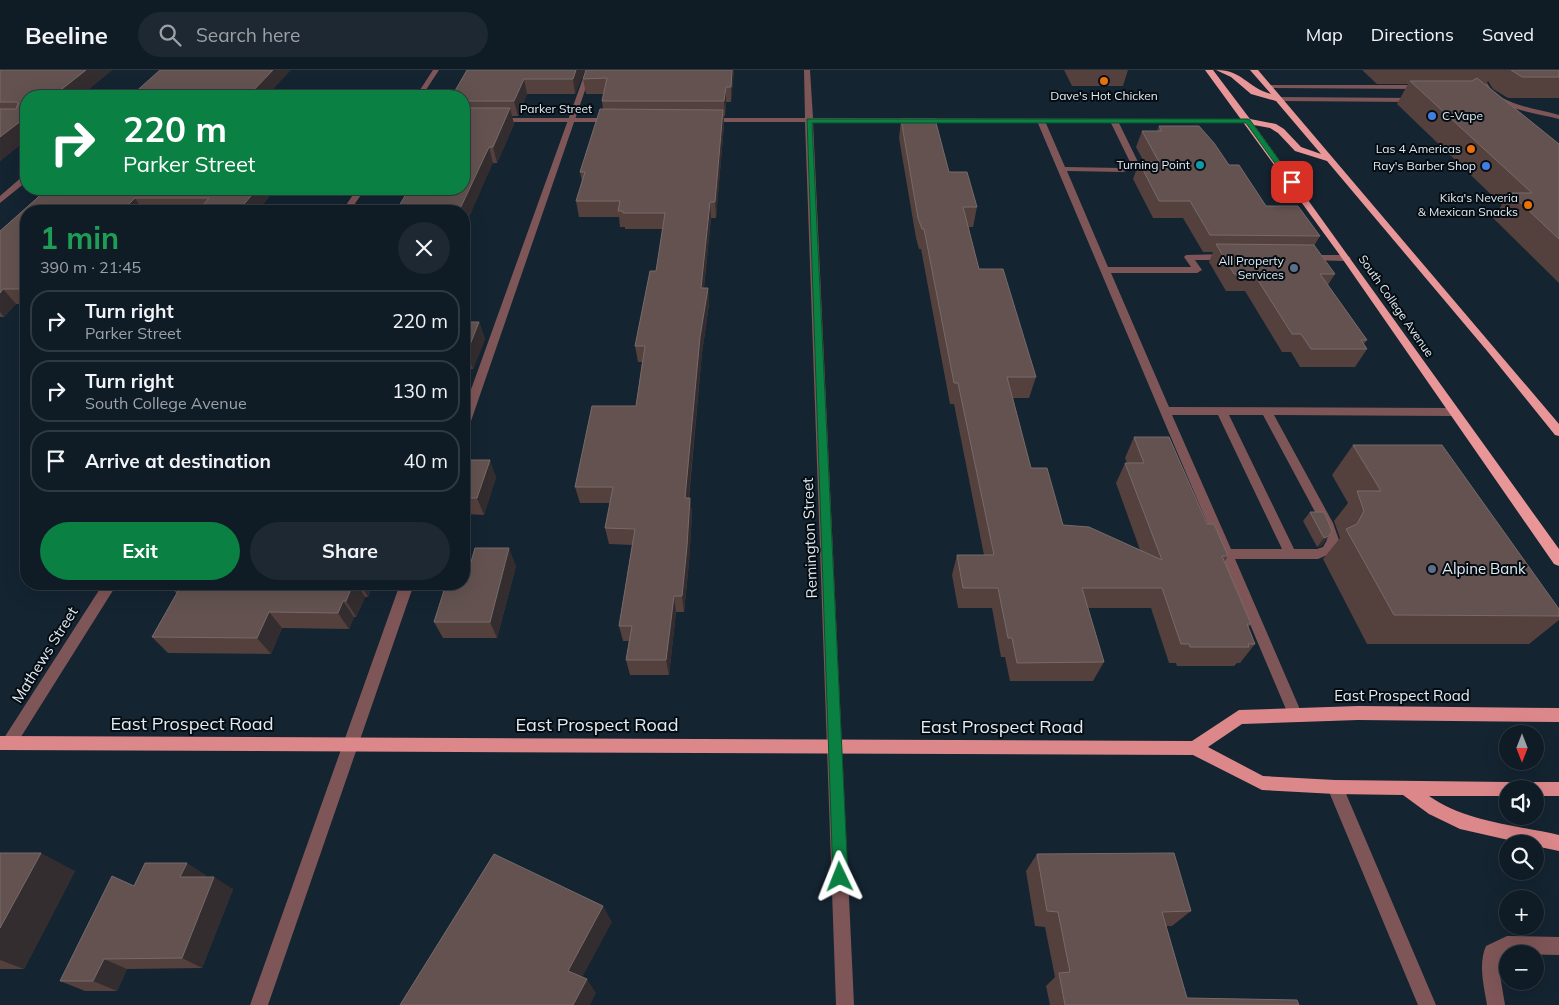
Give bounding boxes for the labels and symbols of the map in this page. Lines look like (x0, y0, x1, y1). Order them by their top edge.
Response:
marker: Dave's Hot Chicken (1098, 75, 1110, 87)
place label: Dave's Hot Chicken (1050, 88, 1158, 103)
street label: Parker Street (520, 101, 592, 116)
place label: C-Vape (1442, 108, 1483, 123)
marker: C-Vape (1426, 110, 1438, 122)
place label: Las 4 Americas (1376, 141, 1461, 156)
marker: Las 4 Americas (1465, 143, 1477, 155)
place label: Turning Point (1117, 157, 1190, 172)
place label: Ray's Barber Shop (1373, 158, 1476, 173)
marker: Turning Point (1194, 159, 1206, 171)
marker: Ray's Barber Shop (1480, 160, 1492, 172)
pin (1271, 161, 1313, 203)
place label: Kika's Neveria & Mexican Snacks (1418, 190, 1518, 219)
marker: Kika's Neveria & Mexican Snacks (1522, 199, 1534, 211)
street label: South College Avenue (1356, 252, 1437, 360)
place label: All Property Services (1218, 253, 1285, 282)
marker: All Property Services (1288, 262, 1300, 274)
street label: Remington Street (798, 477, 821, 599)
place label: Alpine Bank (1442, 559, 1526, 578)
marker: Alpine Bank (1426, 563, 1438, 575)
street label: Mathews Street (7, 603, 82, 706)
street label: East Prospect Road (1334, 686, 1470, 705)
street label: East Prospect Road (111, 712, 273, 735)
street label: East Prospect Road (516, 713, 678, 736)
street label: East Prospect Road (921, 715, 1083, 738)
north arrow (1499, 725, 1544, 770)
position arrow (813, 850, 865, 902)

